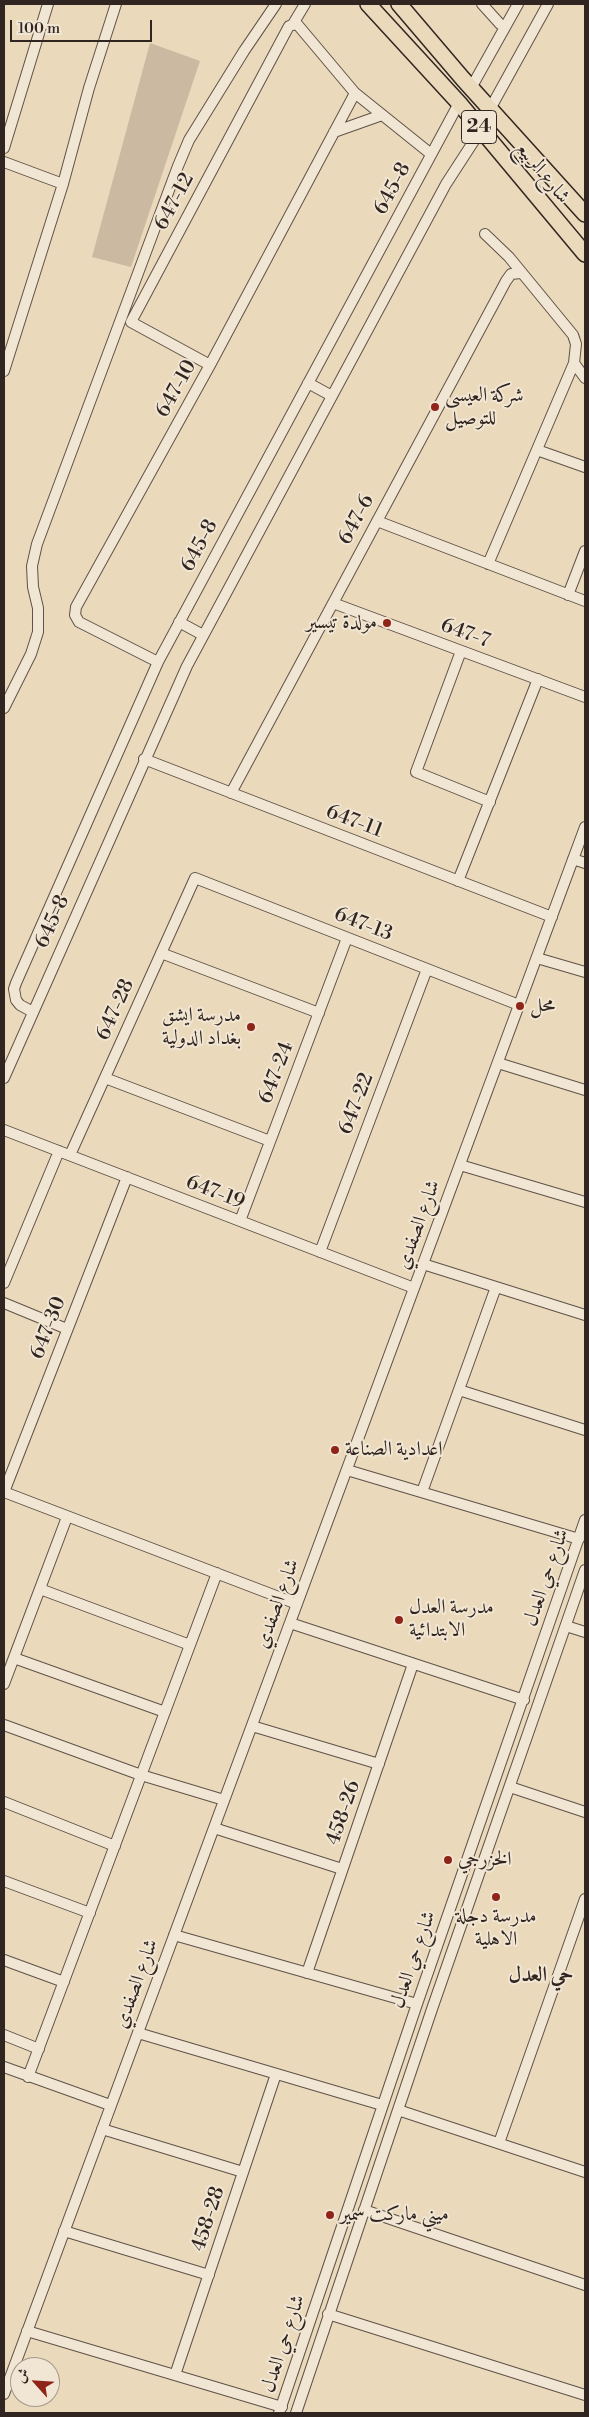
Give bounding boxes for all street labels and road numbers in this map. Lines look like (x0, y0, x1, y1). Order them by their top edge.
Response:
road number: 24 (462, 110, 496, 144)
street label: شارع الربيع (510, 137, 574, 209)
street label: 645-8 (369, 159, 417, 219)
street label: 647-12 (150, 169, 200, 235)
street label: 647-10 (151, 356, 203, 422)
street label: 647-6 (334, 491, 380, 549)
street label: 645-8 (176, 516, 224, 576)
street label: 647-7 (437, 614, 493, 654)
street label: 647-11 (322, 800, 386, 844)
street label: 645-8 (31, 892, 75, 952)
street label: 647-13 (330, 903, 396, 947)
street label: 647-28 (92, 976, 140, 1044)
street label: 647-24 (254, 1039, 300, 1107)
street label: 647-22 (334, 1070, 380, 1138)
street label: 647-19 (182, 1171, 248, 1215)
street label: شارع الصفدي (392, 1177, 446, 1273)
street label: 647-30 (26, 1293, 72, 1363)
street label: شارع حي العدل (519, 1526, 575, 1630)
street label: شارع الصفدي (251, 1556, 305, 1652)
street label: 458-26 (322, 1778, 366, 1848)
street label: شارع حي العدل (386, 1908, 442, 2012)
street label: شارع الصفدي (110, 1936, 164, 2032)
street label: 458-28 (187, 2184, 231, 2254)
street label: شارع حي العدل (257, 2292, 311, 2396)

